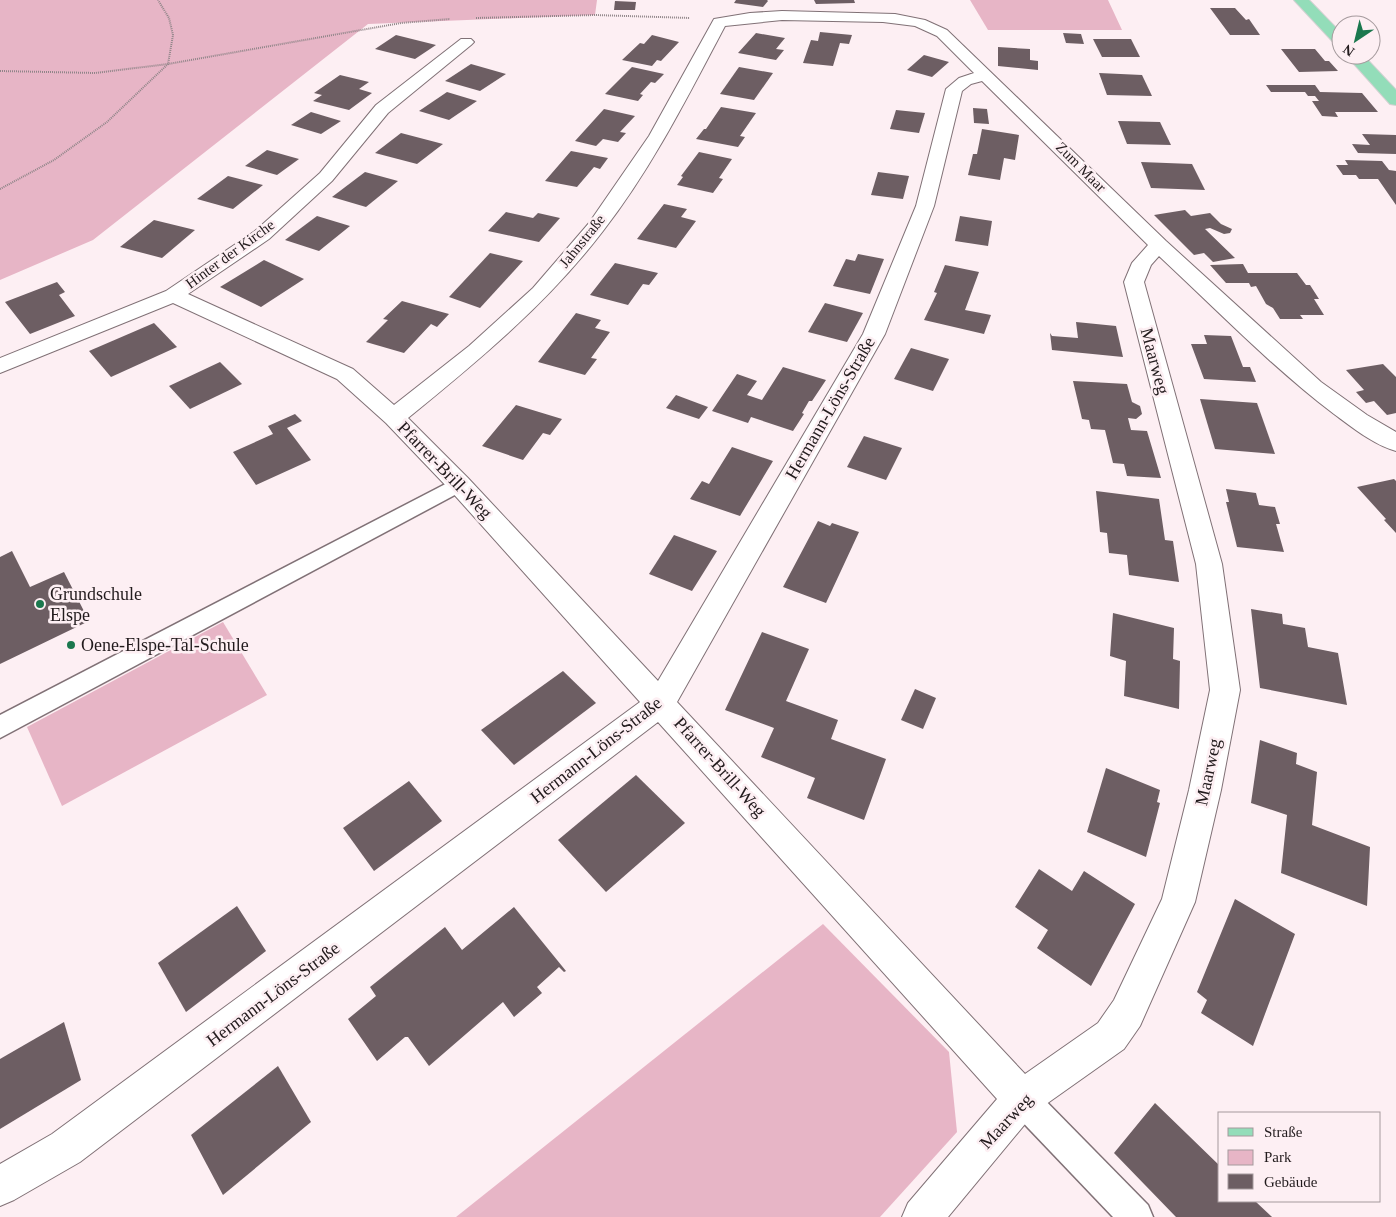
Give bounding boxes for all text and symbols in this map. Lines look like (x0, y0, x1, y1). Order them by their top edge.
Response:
north arrow (1331, 15, 1381, 65)
text: N (1340, 41, 1357, 59)
street label: Zum Maar (1053, 139, 1109, 195)
street label: Jahnstraße (556, 211, 608, 271)
street label: Hinter der Kirche (183, 216, 278, 292)
street label: Maarweg (1137, 326, 1173, 396)
street label: Hermann-Löns-Straße (781, 333, 879, 483)
street label: Pfarrer-Brill-Weg (394, 417, 496, 523)
place label: Grundschule Elspe (50, 584, 142, 625)
marker: Grundschule Elspe (34, 598, 46, 610)
place label: Oene-Elspe-Tal-Schule (81, 635, 249, 655)
marker: Oene-Elspe-Tal-Schule (65, 639, 77, 651)
street label: Hermann-Löns-Straße (526, 693, 666, 807)
street label: Pfarrer-Brill-Weg (670, 713, 770, 821)
street label: Maarweg (1191, 737, 1225, 807)
street label: Hermann-Löns-Straße (203, 938, 343, 1050)
street label: Maarweg (976, 1089, 1036, 1153)
legend (1218, 1112, 1381, 1202)
text: Straße (1264, 1124, 1303, 1140)
text: Park (1264, 1149, 1292, 1165)
text: Gebäude (1264, 1174, 1318, 1190)

